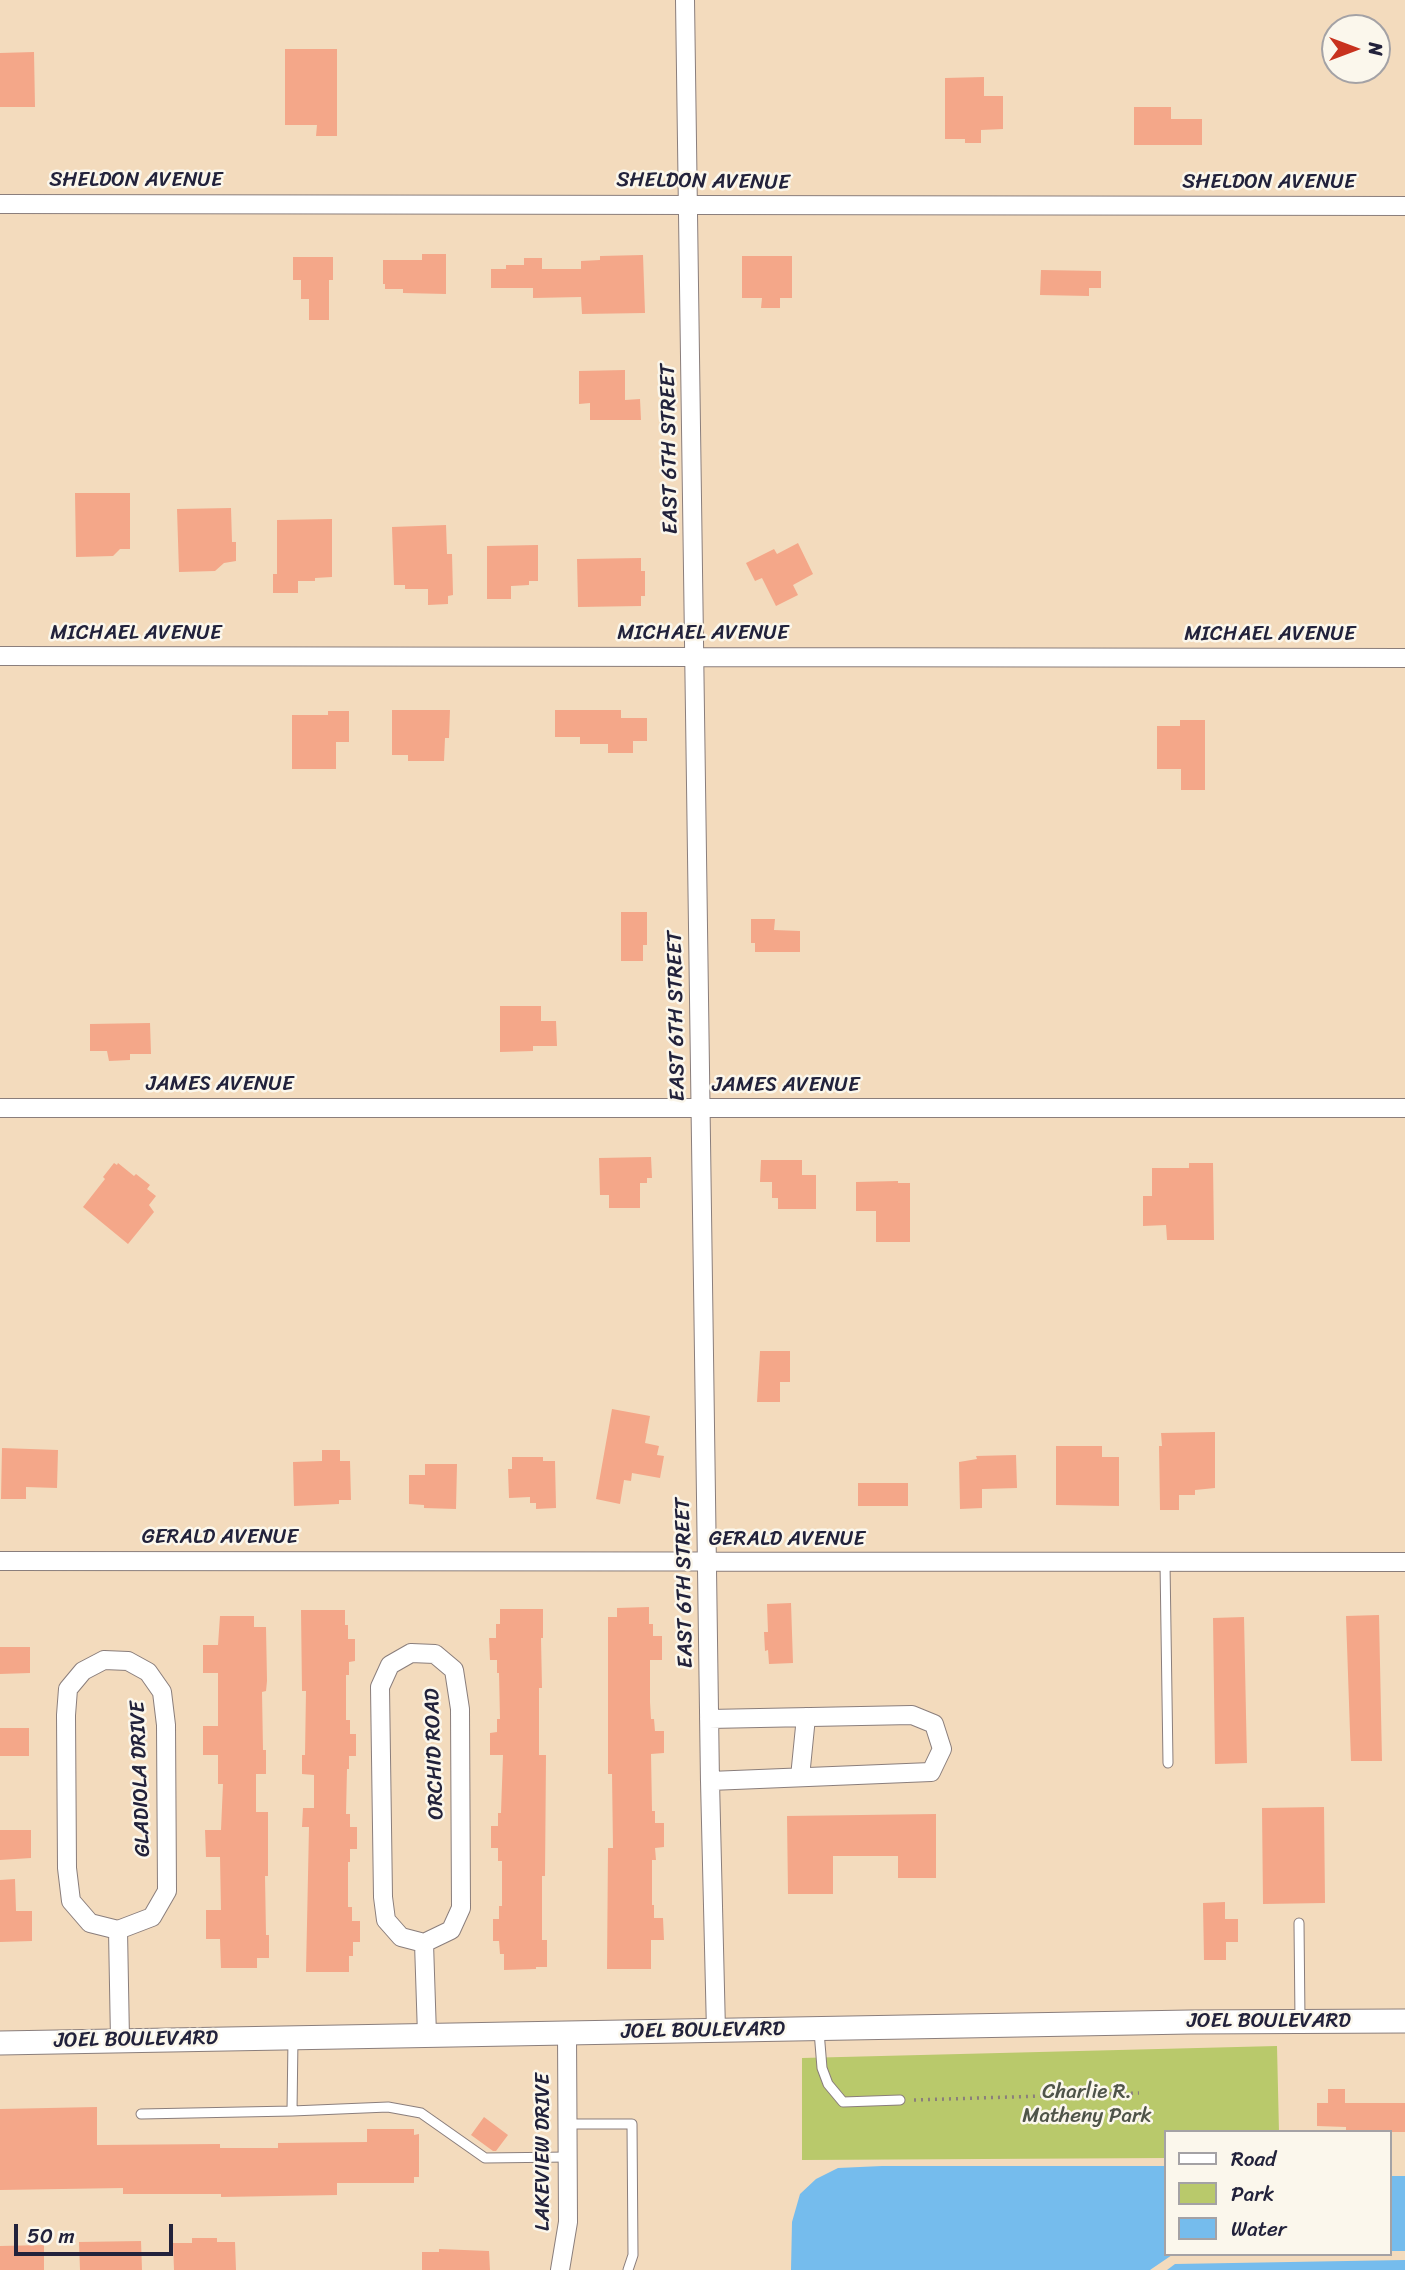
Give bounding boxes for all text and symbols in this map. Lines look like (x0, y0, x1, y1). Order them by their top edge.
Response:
north arrow (1321, 14, 1391, 84)
text: N (1359, 42, 1392, 56)
street label: SHELDON AVENUE (49, 168, 223, 194)
street label: SHELDON AVENUE (616, 168, 790, 196)
street label: SHELDON AVENUE (1182, 170, 1356, 196)
street label: EAST 6TH STREET (656, 363, 684, 535)
street label: MICHAEL AVENUE (50, 621, 222, 647)
street label: MICHAEL AVENUE (617, 621, 789, 647)
street label: MICHAEL AVENUE (1184, 622, 1356, 648)
street label: EAST 6TH STREET (663, 930, 691, 1102)
street label: JAMES AVENUE (146, 1072, 294, 1098)
street label: JAMES AVENUE (712, 1073, 860, 1099)
street label: EAST 6TH STREET (671, 1497, 699, 1669)
street label: GERALD AVENUE (142, 1525, 298, 1551)
street label: GERALD AVENUE (709, 1527, 865, 1553)
street label: ORCHID ROAD (420, 1688, 450, 1820)
street label: GLADIOLA DRIVE (126, 1701, 156, 1857)
street label: JOEL BOULEVARD (1187, 2009, 1351, 2035)
street label: JOEL BOULEVARD (621, 2017, 785, 2045)
street label: JOEL BOULEVARD (54, 2026, 218, 2054)
street label: LAKEVIEW DRIVE (531, 2073, 557, 2231)
park label: Charlie R. Matheny Park (1022, 2080, 1152, 2130)
legend (1164, 2130, 1391, 2256)
text: Road (1231, 2140, 1276, 2178)
text: Park (1231, 2175, 1274, 2213)
scale bar (18, 2210, 177, 2254)
text: Water (1231, 2210, 1286, 2248)
text: 50 m (27, 2217, 75, 2255)

